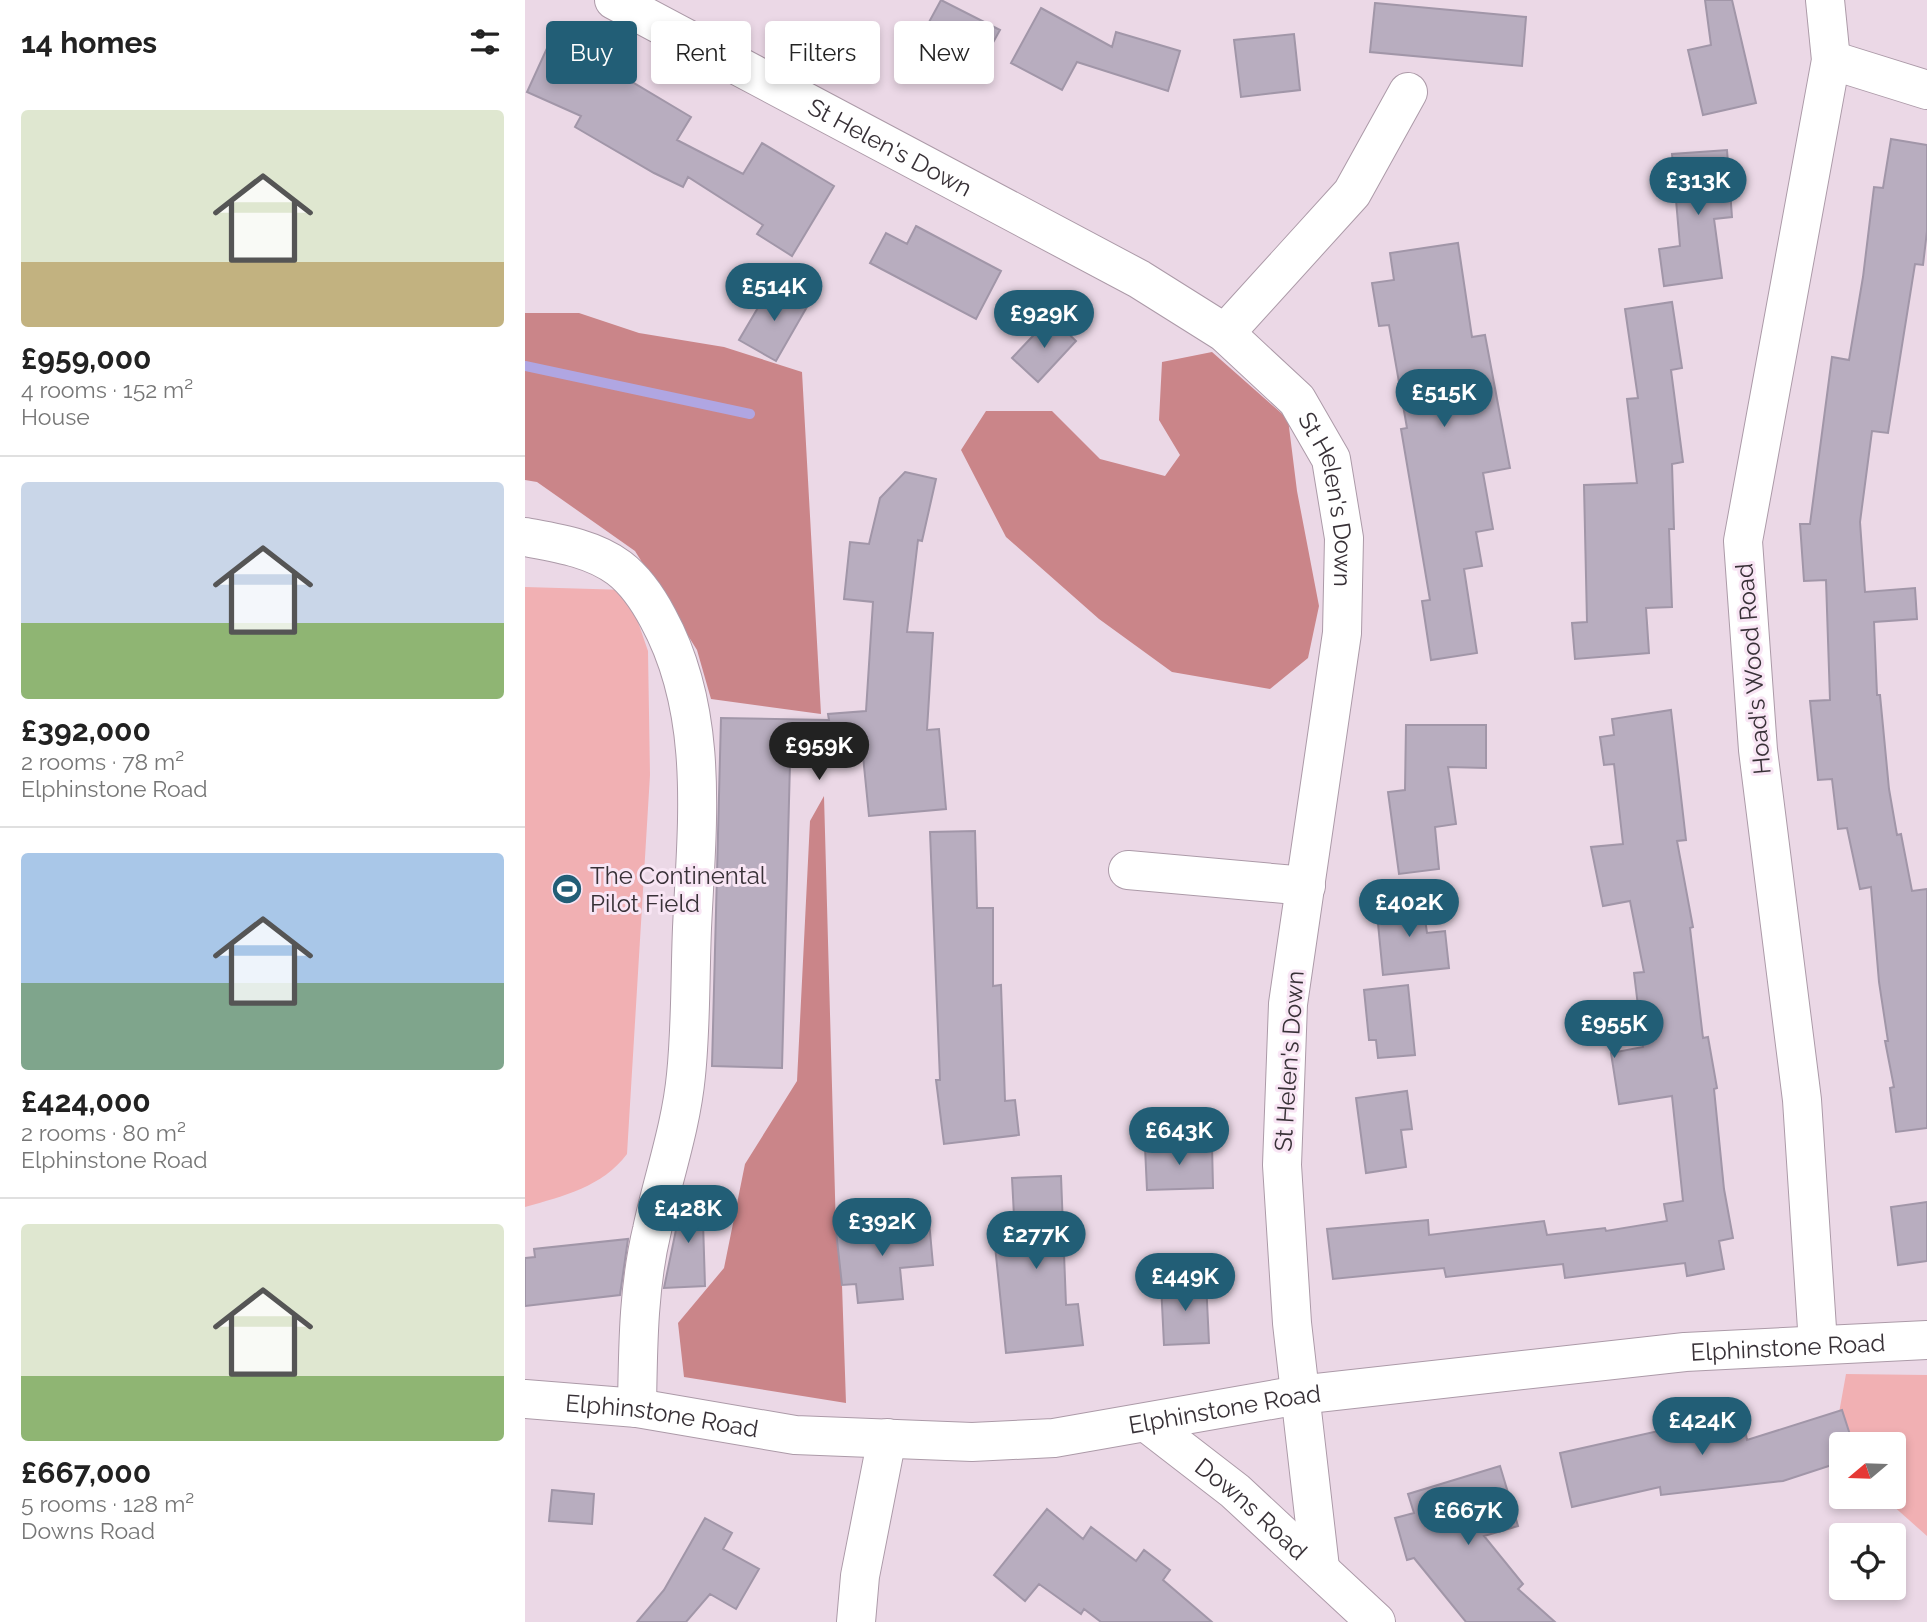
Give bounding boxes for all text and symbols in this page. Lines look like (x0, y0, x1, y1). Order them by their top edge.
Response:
chip: Buy (546, 21, 637, 84)
chip: Rent (651, 21, 751, 84)
chip: Filters (765, 21, 880, 84)
chip: New (894, 21, 994, 84)
icon: filters (466, 23, 504, 61)
text: 14 homes (21, 25, 157, 60)
street label: St Helen's Down (804, 92, 977, 202)
icon: home (200, 155, 326, 281)
pin: £313K (1649, 158, 1747, 217)
text: £313K (1666, 166, 1730, 193)
pin: £514K (725, 264, 823, 323)
text: £514K (741, 272, 807, 299)
pin: £929K (995, 290, 1093, 350)
text: £929K (1010, 299, 1078, 326)
text: £959,000 (21, 341, 152, 376)
pin: £515K (1395, 370, 1493, 429)
text: 4 rooms · 152 m² (21, 376, 193, 403)
text: £515K (1412, 378, 1476, 405)
text: House (21, 403, 90, 430)
street label: St Helen's Down (1292, 407, 1359, 587)
icon: home (200, 527, 326, 653)
street label: Hoad's Wood Road (1729, 562, 1777, 776)
text: £392,000 (21, 713, 151, 748)
pin: £959K (770, 722, 868, 782)
text: £959K (785, 731, 853, 758)
text: 2 rooms · 78 m² (21, 748, 184, 775)
text: Elphinstone Road (21, 775, 208, 802)
place label: The Continental Pilot Field (590, 861, 767, 918)
sports icon: The Continental Pilot Field (550, 872, 584, 906)
pin: £402K (1360, 880, 1458, 939)
text: £402K (1375, 888, 1443, 915)
icon: home (200, 898, 326, 1024)
street label: St Helen's Down (1268, 970, 1310, 1152)
pin: £955K (1565, 1000, 1663, 1060)
text: £955K (1581, 1009, 1647, 1036)
text: £424,000 (21, 1084, 151, 1119)
pin: £643K (1130, 1108, 1228, 1167)
text: £643K (1145, 1116, 1213, 1143)
text: 2 rooms · 80 m² (21, 1119, 186, 1146)
text: Elphinstone Road (21, 1146, 208, 1173)
pin: £428K (639, 1186, 737, 1245)
text: £428K (654, 1194, 722, 1221)
pin: £392K (833, 1198, 931, 1258)
text: £392K (848, 1207, 916, 1234)
pin: £277K (987, 1212, 1085, 1271)
text: £277K (1003, 1220, 1069, 1247)
pin: £449K (1136, 1254, 1234, 1313)
text: £449K (1151, 1262, 1219, 1289)
icon: home (200, 1269, 326, 1395)
street label: Elphinstone Road (1690, 1328, 1886, 1366)
street label: Elphinstone Road (1126, 1378, 1322, 1439)
street label: Elphinstone Road (564, 1388, 761, 1443)
pin: £424K (1653, 1398, 1751, 1457)
text: £424K (1668, 1406, 1736, 1433)
north arrow (1829, 1432, 1906, 1508)
map controls (1829, 1432, 1906, 1600)
street label: Downs Road (1190, 1451, 1314, 1565)
text: £667,000 (21, 1455, 151, 1490)
pin: £667K (1419, 1488, 1517, 1547)
text: 5 rooms · 128 m² (21, 1490, 194, 1517)
text: £667K (1434, 1496, 1502, 1523)
text: Downs Road (21, 1517, 155, 1544)
button: locate (1829, 1523, 1906, 1600)

